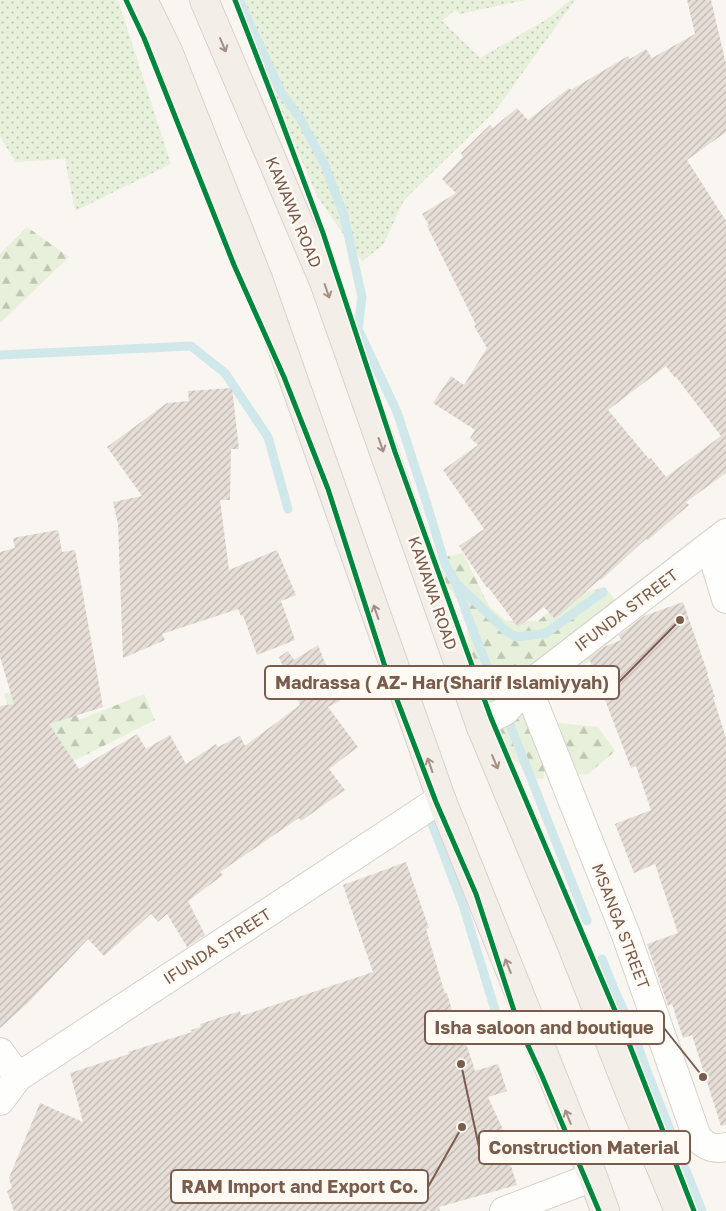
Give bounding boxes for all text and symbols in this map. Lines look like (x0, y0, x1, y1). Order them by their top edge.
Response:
one-way arrow (218, 37, 228, 52)
street label: KAWAWA ROAD (262, 153, 326, 271)
one-way arrow (323, 283, 332, 299)
one-way arrow (377, 436, 386, 452)
street label: KAWAWA ROAD (404, 534, 462, 652)
street label: IFUNDA STREET (570, 565, 682, 655)
one-way arrow (371, 605, 380, 620)
callout: Madrassa ( AZ- Har(Sharif Islamiyyah) (265, 666, 619, 699)
text: Madrassa ( AZ- Har(Sharif Islamiyyah) (275, 671, 609, 693)
one-way arrow (491, 754, 501, 769)
one-way arrow (425, 758, 434, 774)
street label: MSANGA STREET (588, 860, 654, 992)
street label: IFUNDA STREET (159, 904, 275, 988)
one-way arrow (503, 959, 512, 974)
callout: Isha saloon and boutique (425, 1011, 664, 1044)
text: Isha saloon and boutique (434, 1016, 654, 1038)
one-way arrow (563, 1110, 572, 1125)
callout: Construction Material (479, 1131, 690, 1164)
text: Construction Material (489, 1136, 679, 1158)
callout: RAM Import and Export Co. (171, 1170, 428, 1203)
text: RAM Import and Export Co. (181, 1175, 419, 1197)

